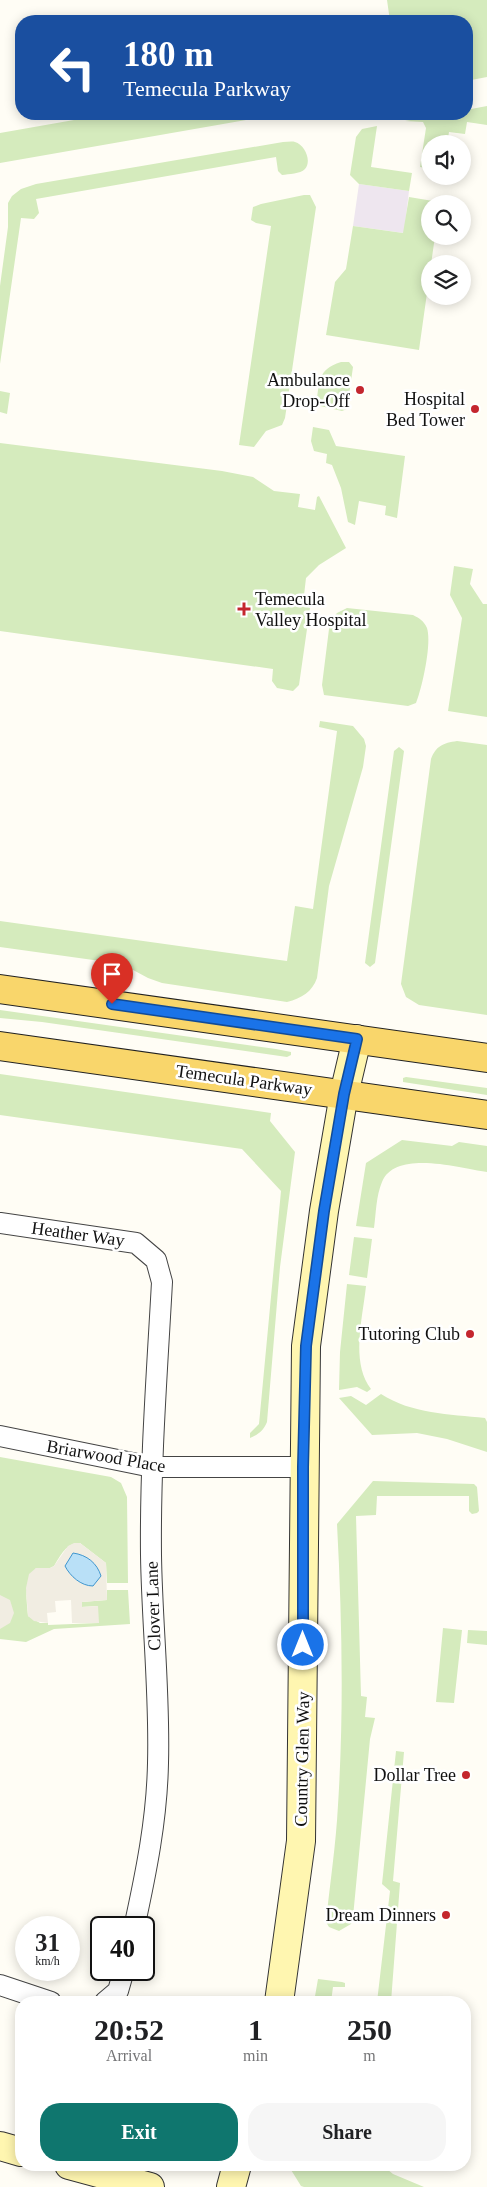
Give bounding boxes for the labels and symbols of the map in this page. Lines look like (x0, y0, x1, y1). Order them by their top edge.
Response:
place label: Ambulance Drop-Off (267, 370, 350, 411)
marker: Ambulance Drop-Off (354, 384, 366, 396)
place label: Hospital Bed Tower (386, 389, 465, 430)
marker: Hospital Bed Tower (469, 403, 481, 415)
place label: Temecula Valley Hospital (255, 589, 366, 630)
marker: Temecula Valley Hospital (237, 602, 251, 616)
pin (91, 953, 133, 1004)
street label: Temecula Parkway (175, 1061, 313, 1099)
street label: Heather Way (30, 1218, 126, 1250)
place label: Tutoring Club (358, 1324, 460, 1344)
marker: Tutoring Club (464, 1328, 476, 1340)
street label: Briarwood Place (45, 1436, 167, 1476)
street label: Clover Lane (141, 1561, 165, 1651)
position arrow (276, 1618, 328, 1670)
street label: Country Glen Way (291, 1691, 313, 1827)
place label: Dollar Tree (374, 1765, 456, 1785)
marker: Dollar Tree (460, 1769, 472, 1781)
place label: Dream Dinners (326, 1905, 436, 1925)
marker: Dream Dinners (440, 1909, 452, 1921)
speed limit sign: 40 (90, 1916, 155, 1981)

